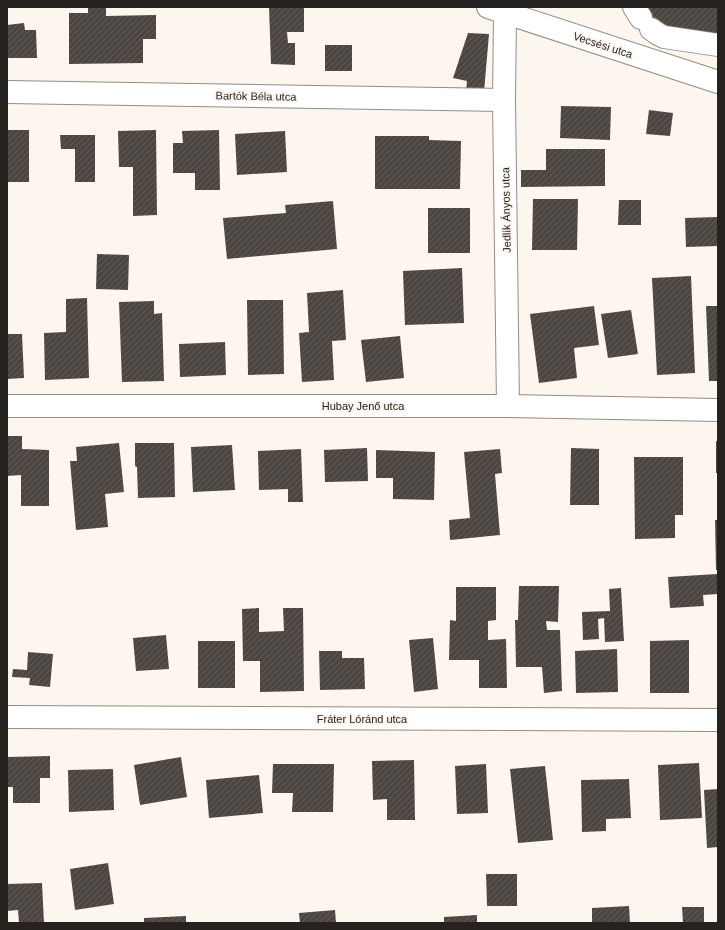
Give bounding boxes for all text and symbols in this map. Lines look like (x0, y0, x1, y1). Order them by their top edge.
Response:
street label: Vecsési utca (572, 30, 635, 61)
street label: Bartók Béla utca (216, 89, 297, 103)
street label: Jedlik Ányos utca (499, 166, 513, 253)
street label: Hubay Jenő utca (322, 400, 405, 412)
street label: Fráter Lóránd utca (317, 713, 408, 725)

